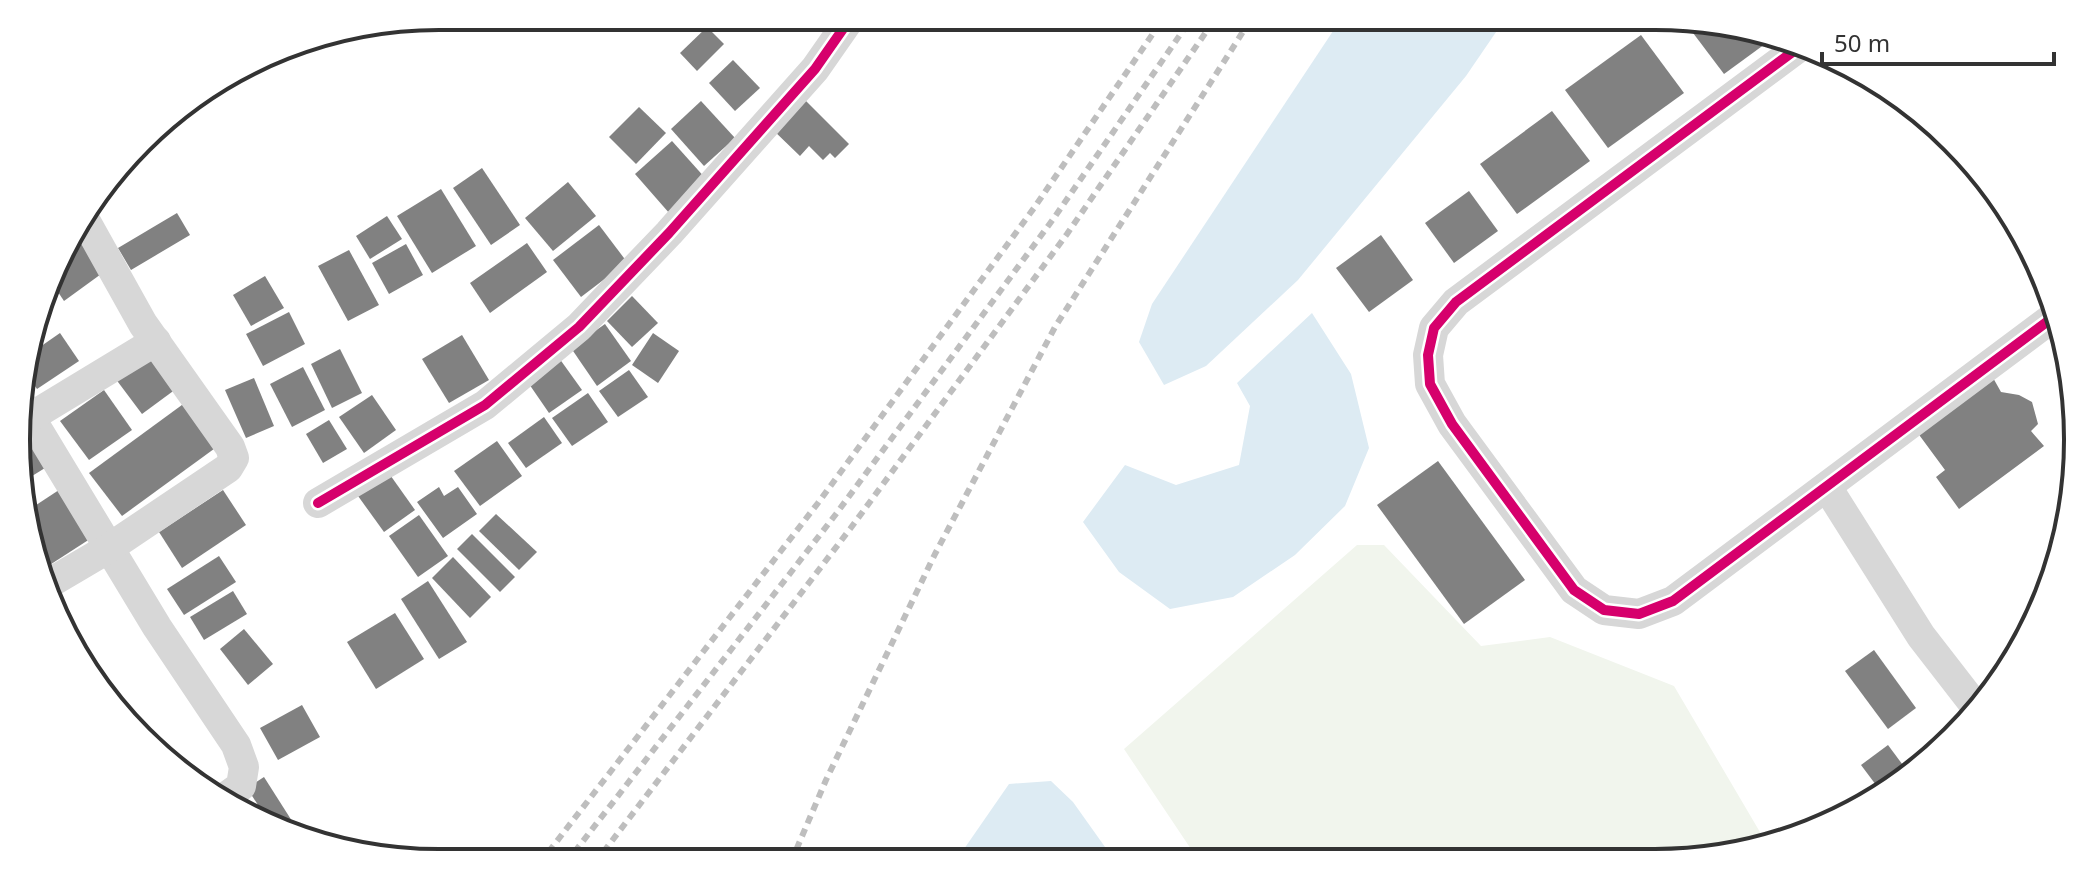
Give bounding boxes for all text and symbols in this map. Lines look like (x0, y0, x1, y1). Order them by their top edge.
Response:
scale bar (1822, 16, 2054, 66)
text: 50 m (1834, 26, 1890, 59)

